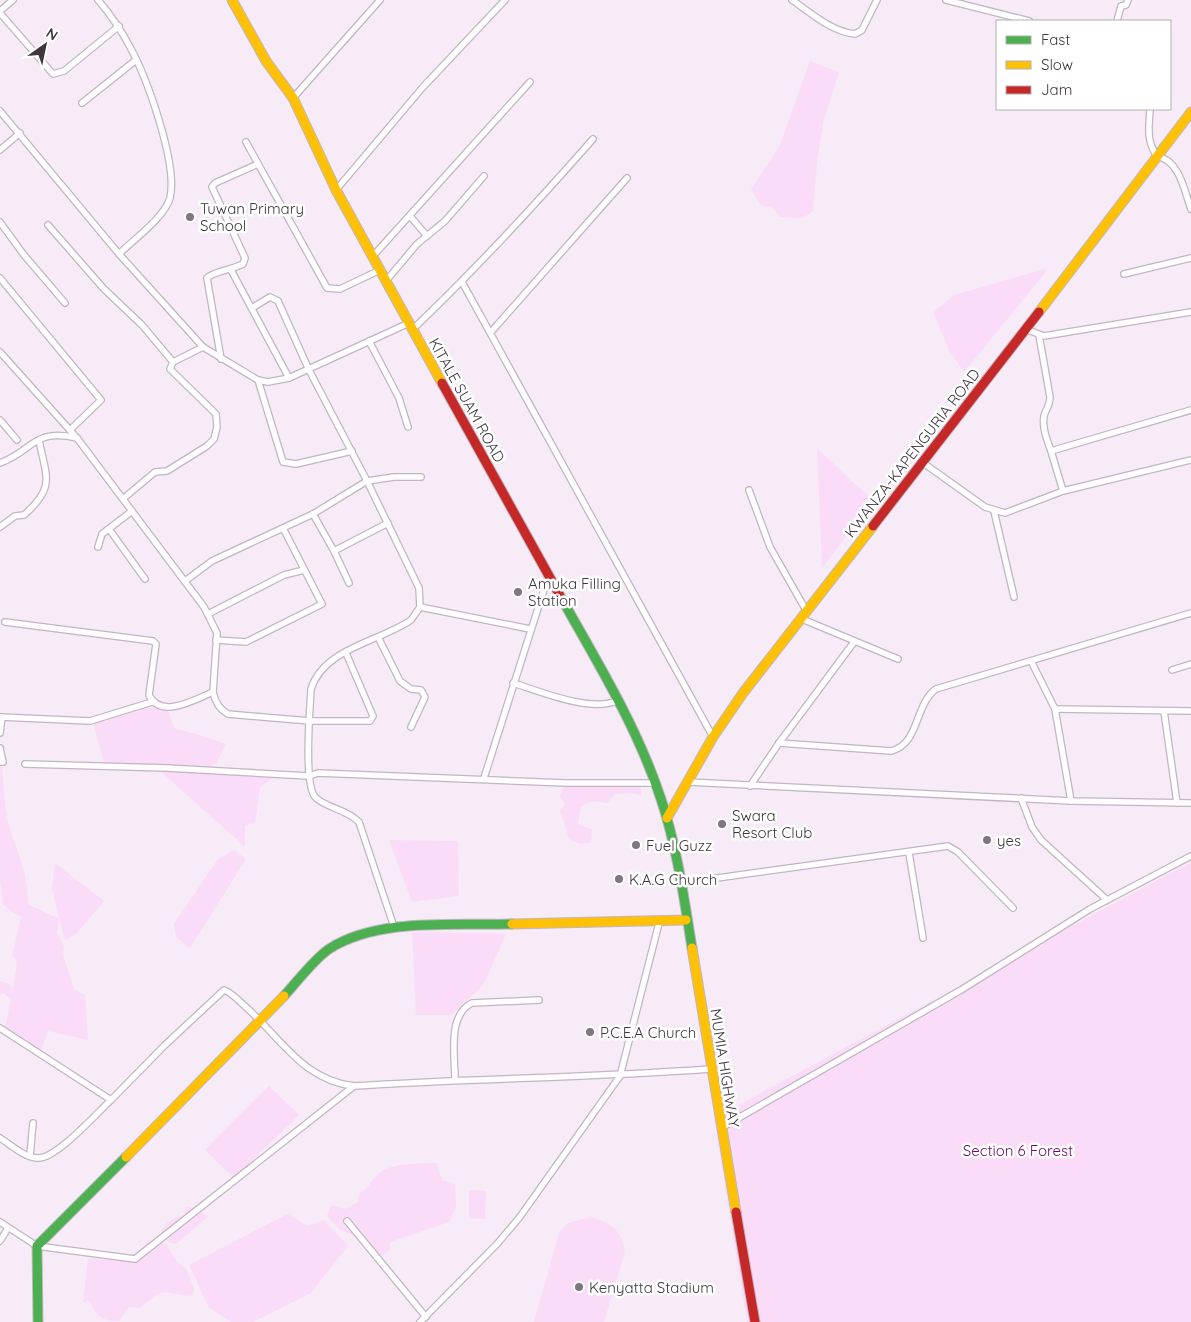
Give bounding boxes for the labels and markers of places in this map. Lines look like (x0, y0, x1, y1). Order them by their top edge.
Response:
place label: Tuwan Primary School (200, 199, 304, 235)
marker: Tuwan Primary School (184, 211, 196, 223)
place label: Amuka Filling Station (528, 574, 621, 610)
marker: Amuka Filling Station (512, 586, 524, 598)
place label: Swara Resort Club (732, 806, 812, 842)
marker: Swara Resort Club (716, 818, 728, 830)
place label: yes (997, 831, 1021, 850)
marker: yes (981, 834, 993, 846)
place label: Fuel Guzz (646, 836, 712, 855)
marker: Fuel Guzz (630, 839, 642, 851)
place label: K.A.G Church (629, 870, 717, 889)
marker: K.A.G Church (613, 873, 625, 885)
place label: P.C.E.A Church (600, 1023, 696, 1042)
marker: P.C.E.A Church (584, 1026, 596, 1038)
place label: Kenyatta Stadium (589, 1278, 714, 1297)
marker: Kenyatta Stadium (573, 1281, 585, 1293)

